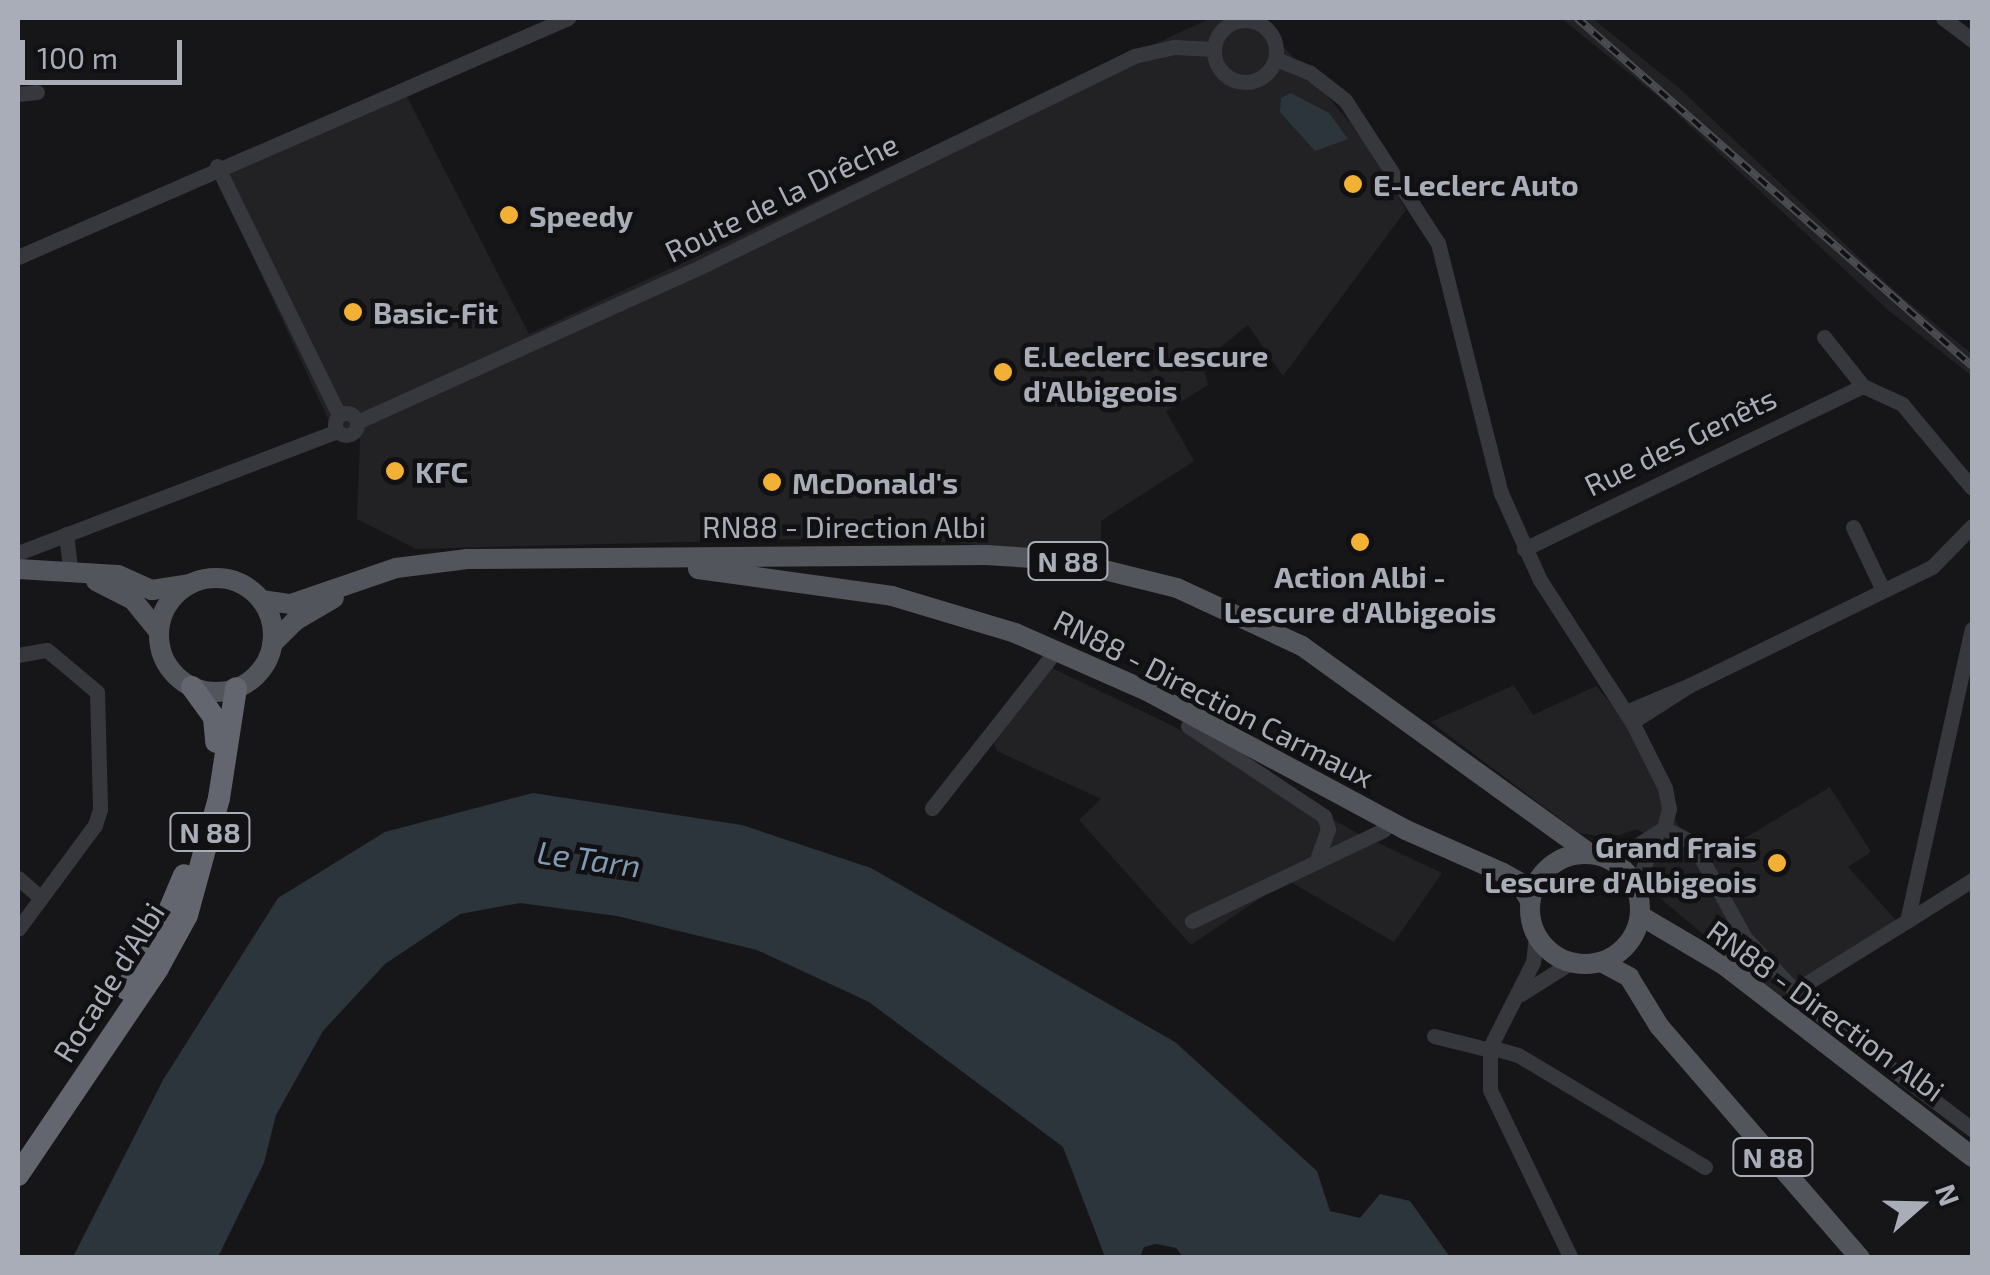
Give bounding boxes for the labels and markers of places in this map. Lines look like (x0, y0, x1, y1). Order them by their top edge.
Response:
place label: E-Leclerc Auto (1373, 166, 1579, 202)
marker: E-Leclerc Auto (1342, 173, 1364, 195)
place label: Speedy (529, 197, 633, 233)
marker: Speedy (498, 204, 520, 226)
place label: Basic-Fit (373, 294, 498, 330)
marker: Basic-Fit (342, 301, 364, 323)
place label: E.Leclerc Lescure d'Albigeois (1023, 337, 1268, 408)
marker: E.Leclerc Lescure d'Albigeois (992, 361, 1014, 383)
place label: KFC (415, 453, 468, 489)
marker: KFC (384, 460, 406, 482)
place label: McDonald's (792, 464, 958, 500)
marker: McDonald's (761, 471, 783, 493)
marker: Action Albi - Lescure d'Albigeois (1349, 531, 1371, 553)
place label: Action Albi - Lescure d'Albigeois (1224, 558, 1496, 628)
place label: Grand Frais Lescure d'Albigeois (1484, 828, 1757, 898)
marker: Grand Frais Lescure d'Albigeois (1766, 852, 1788, 874)

